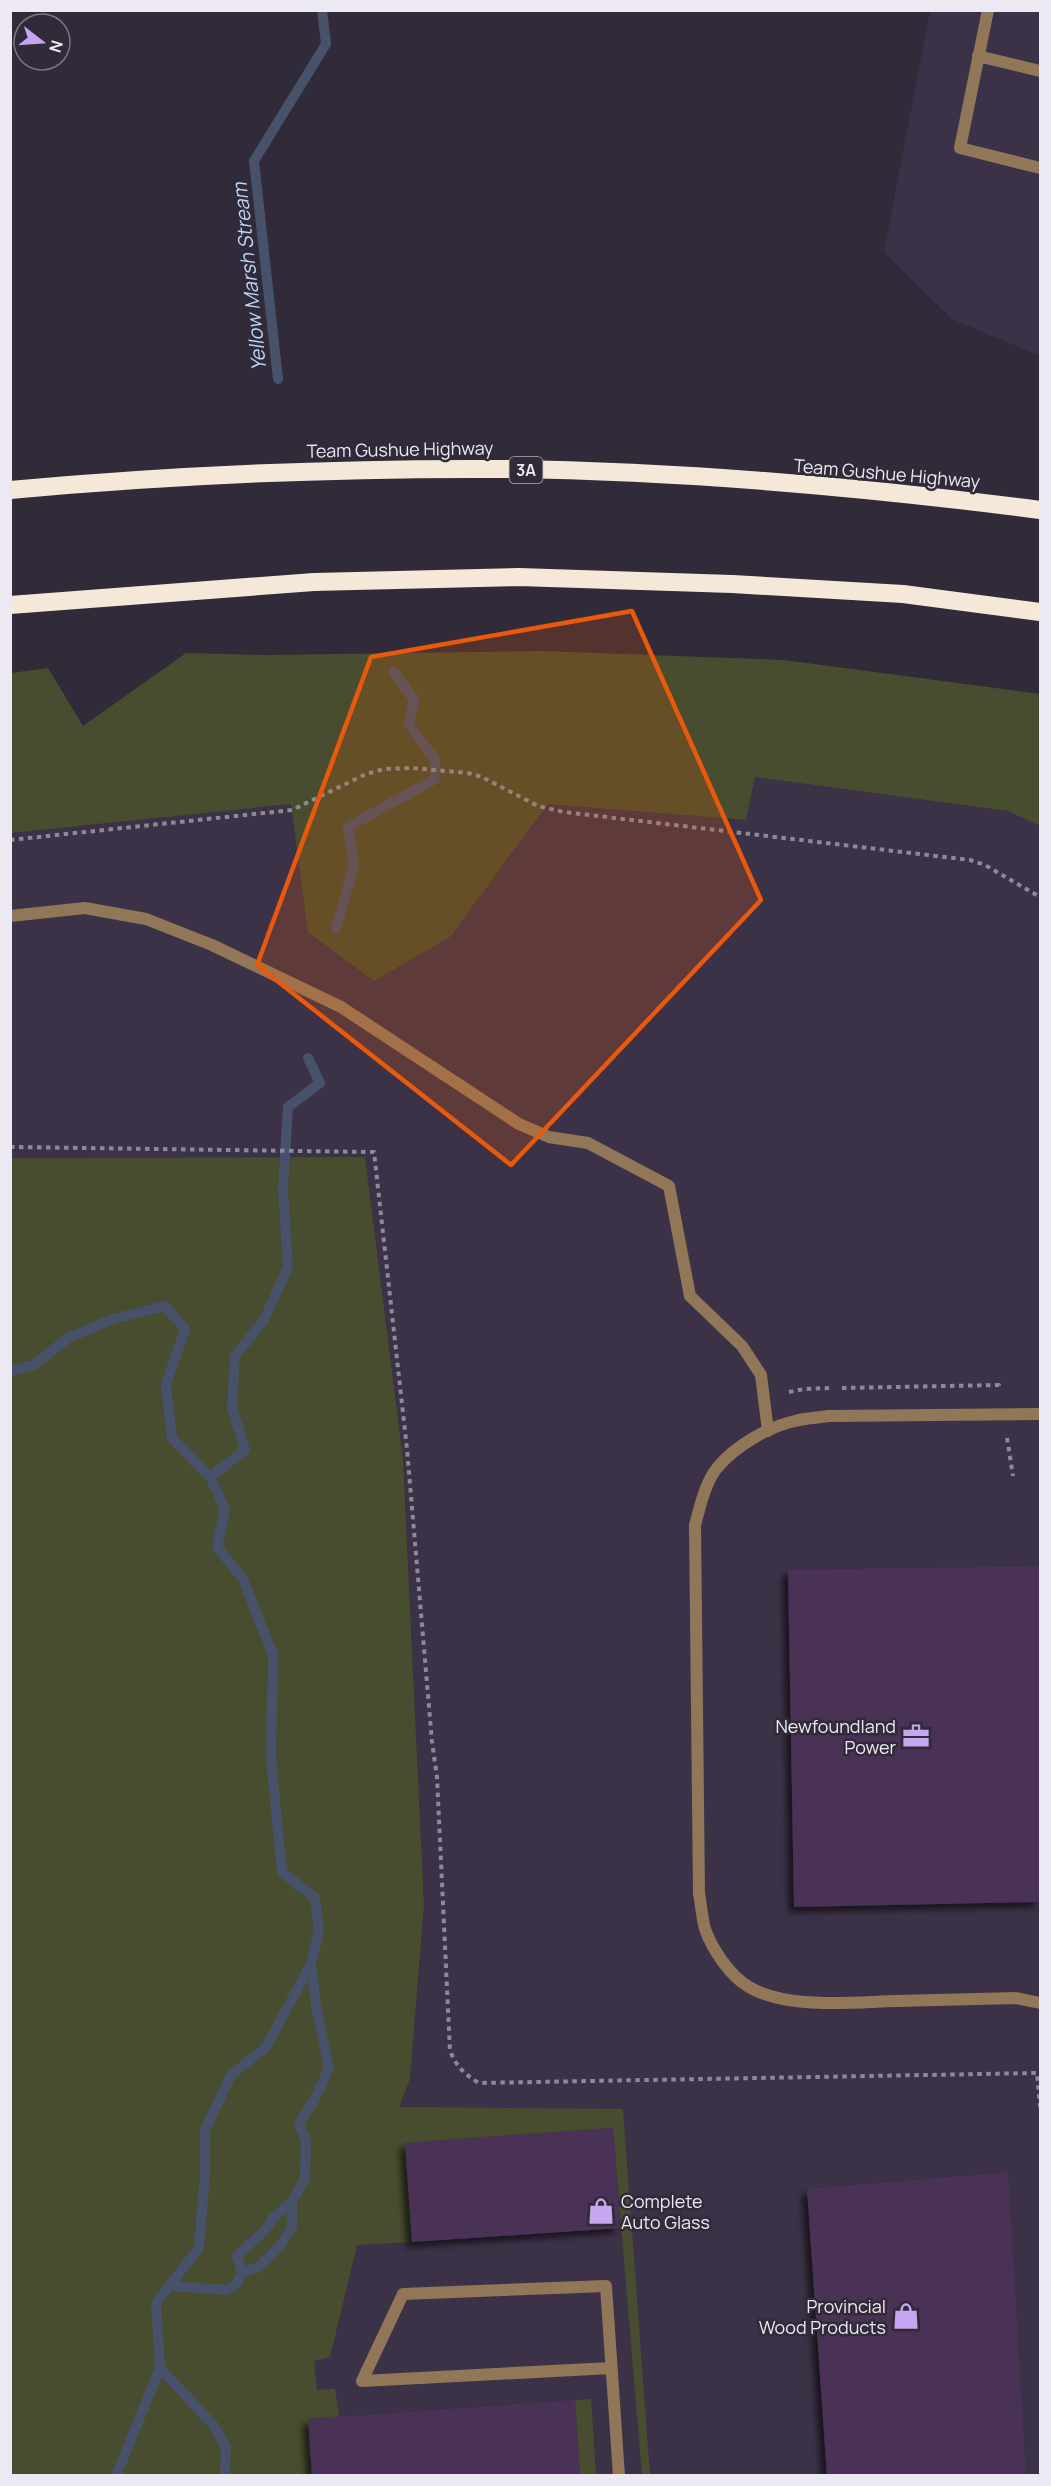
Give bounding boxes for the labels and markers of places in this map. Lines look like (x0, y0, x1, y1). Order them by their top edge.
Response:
place label: Newfoundland Power (776, 1714, 896, 1759)
office icon: Newfoundland Power (901, 1721, 931, 1751)
place label: Complete Auto Glass (621, 2189, 710, 2234)
shop icon: Complete Auto Glass (586, 2196, 616, 2226)
place label: Provincial Wood Products (759, 2294, 886, 2339)
shop icon: Provincial Wood Products (891, 2301, 921, 2331)

